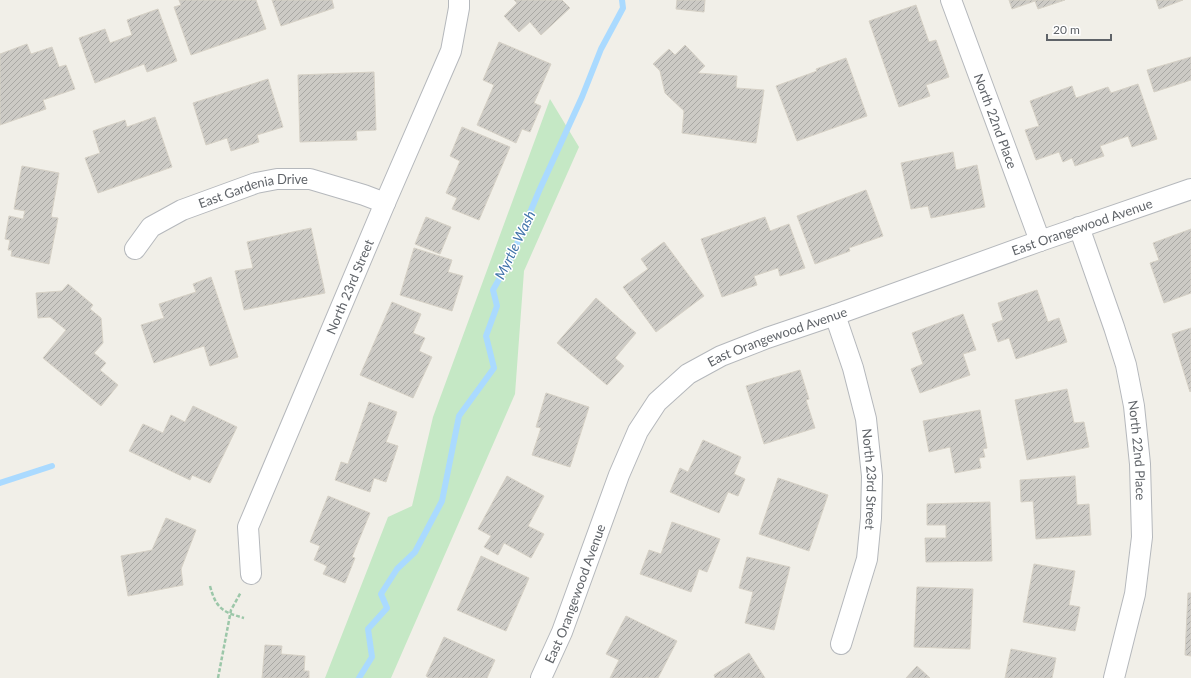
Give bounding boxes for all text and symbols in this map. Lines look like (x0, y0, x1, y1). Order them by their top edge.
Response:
scale bar (1047, 16, 1111, 42)
text: 20 m (1053, 22, 1080, 37)
street label: North 22nd Place (971, 71, 1021, 171)
street label: East Gardenia Drive (196, 171, 308, 211)
street label: East Orangewood Avenue (1009, 195, 1155, 259)
water label: Myrtle Wash (491, 208, 538, 282)
street label: North 23rd Street (322, 236, 377, 337)
street label: East Orangewood Avenue (704, 303, 849, 370)
street label: North 22nd Place (1125, 399, 1149, 501)
street label: North 23rd Street (859, 428, 880, 531)
street label: East Orangewood Avenue (541, 522, 609, 666)

